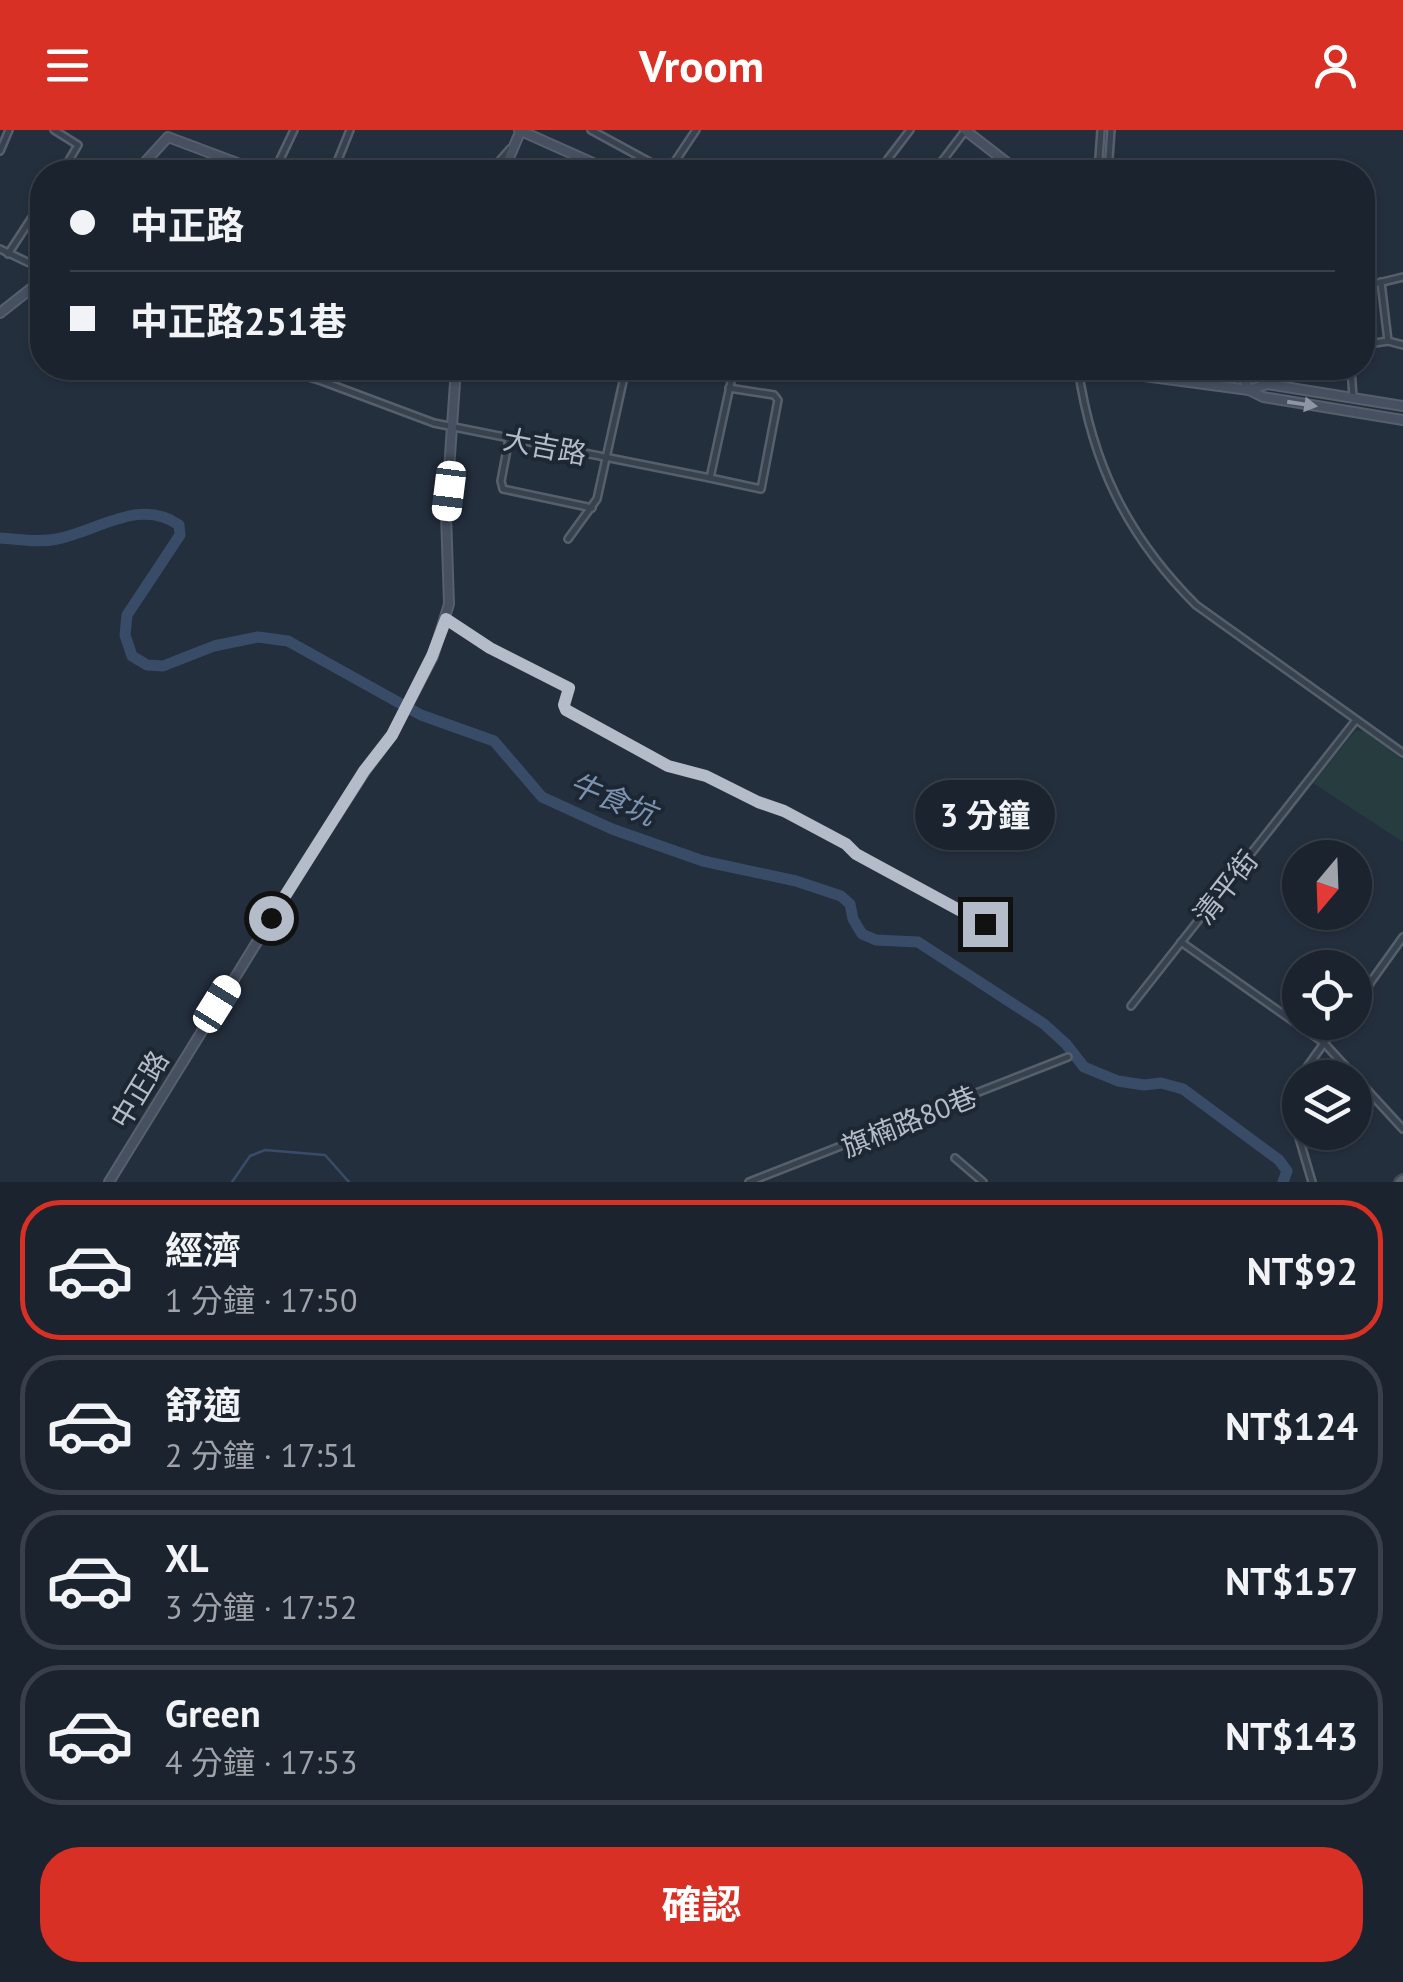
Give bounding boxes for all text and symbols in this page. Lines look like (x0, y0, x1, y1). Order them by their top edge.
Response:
text: Vroom (639, 36, 764, 94)
icon: menu (40, 38, 95, 93)
icon: person (1308, 38, 1363, 93)
text: 中正路 (130, 200, 244, 249)
text: 中正路251巷 (130, 296, 347, 345)
one-way arrow (1287, 397, 1319, 412)
street label: 大吉路 (500, 420, 590, 472)
car (430, 459, 468, 523)
water label: 牛食坑 (564, 763, 666, 834)
callout: 3 分鐘 (915, 779, 1055, 849)
text: 3 分鐘 (940, 794, 1030, 836)
north arrow (1282, 840, 1372, 930)
map controls (1282, 840, 1372, 1150)
street label: 清平街 (1185, 843, 1265, 931)
route start (249, 896, 294, 941)
route end (963, 902, 1008, 947)
button: locate (1282, 950, 1372, 1040)
car (188, 971, 246, 1037)
street label: 中正路 (102, 1043, 176, 1135)
button: layers (1282, 1060, 1372, 1150)
street label: 旗楠路80巷 (836, 1077, 982, 1165)
icon: car (45, 1225, 135, 1315)
text: 經濟 (165, 1225, 241, 1274)
text: NT$92 (1247, 1246, 1358, 1295)
text: 1 分鐘 · 17:50 (165, 1279, 357, 1321)
icon: car (45, 1380, 135, 1470)
text: 舒適 (165, 1380, 241, 1429)
text: NT$124 (1225, 1401, 1358, 1450)
text: 2 分鐘 · 17:51 (165, 1434, 357, 1476)
text: XL (165, 1533, 209, 1582)
icon: car (45, 1535, 135, 1625)
text: NT$157 (1225, 1556, 1358, 1605)
text: 3 分鐘 · 17:52 (165, 1586, 357, 1628)
text: Green (165, 1688, 261, 1737)
icon: car (45, 1690, 135, 1780)
text: NT$143 (1225, 1711, 1358, 1760)
text: 4 分鐘 · 17:53 (165, 1741, 357, 1783)
button: 確認 (40, 1847, 1363, 1962)

